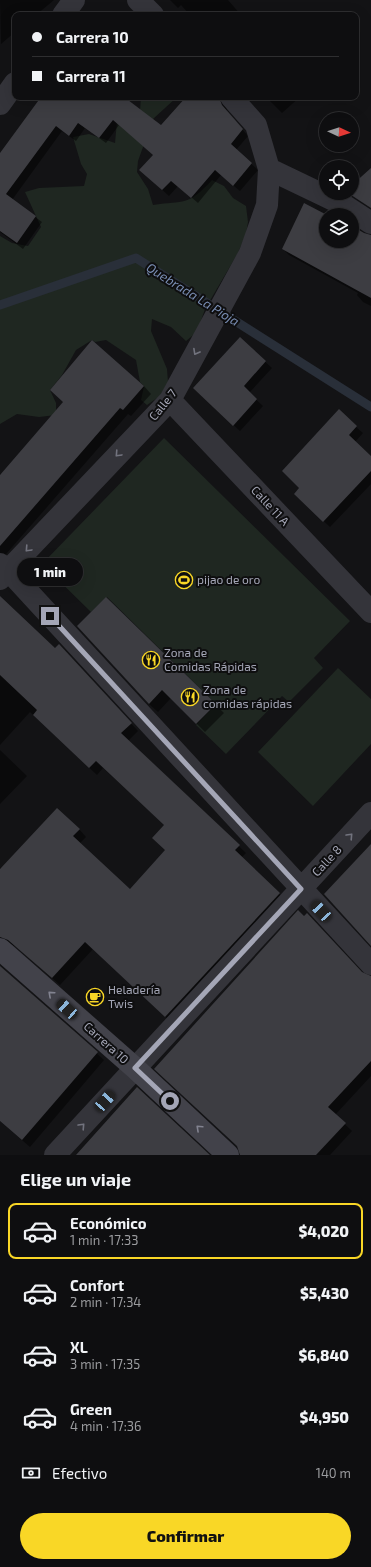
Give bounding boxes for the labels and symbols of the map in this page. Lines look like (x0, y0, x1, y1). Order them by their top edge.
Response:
north arrow (319, 112, 359, 152)
water label: Quebrada La Pioja (144, 259, 242, 329)
one-way arrow (194, 348, 201, 355)
street label: Calle 7 (146, 386, 179, 423)
one-way arrow (116, 450, 123, 457)
street label: Calle 11 A (249, 483, 293, 528)
one-way arrow (26, 544, 33, 552)
callout: 1 min (17, 558, 83, 586)
sports icon: pijao de oro (174, 570, 194, 590)
place label: pijao de oro (197, 572, 260, 587)
route end (41, 607, 59, 625)
place label: Zona de Comidas Rápidas (164, 645, 257, 673)
restaurant icon: Zona de Comidas Rápidas (141, 650, 161, 670)
place label: Zona de comidas rápidas (203, 682, 292, 710)
restaurant icon: Zona de comidas rápidas (180, 687, 200, 707)
one-way arrow (346, 833, 353, 841)
street label: Calle 8 (309, 842, 344, 879)
car (308, 898, 334, 924)
place label: Heladería Twis (108, 982, 160, 1010)
cafe icon: Heladería Twis (85, 987, 105, 1007)
one-way arrow (48, 992, 56, 999)
car (54, 997, 80, 1021)
street label: Carrera 10 (81, 1019, 132, 1066)
car (93, 1088, 117, 1114)
route start (161, 1092, 179, 1110)
one-way arrow (77, 1123, 84, 1131)
one-way arrow (196, 1126, 204, 1133)

